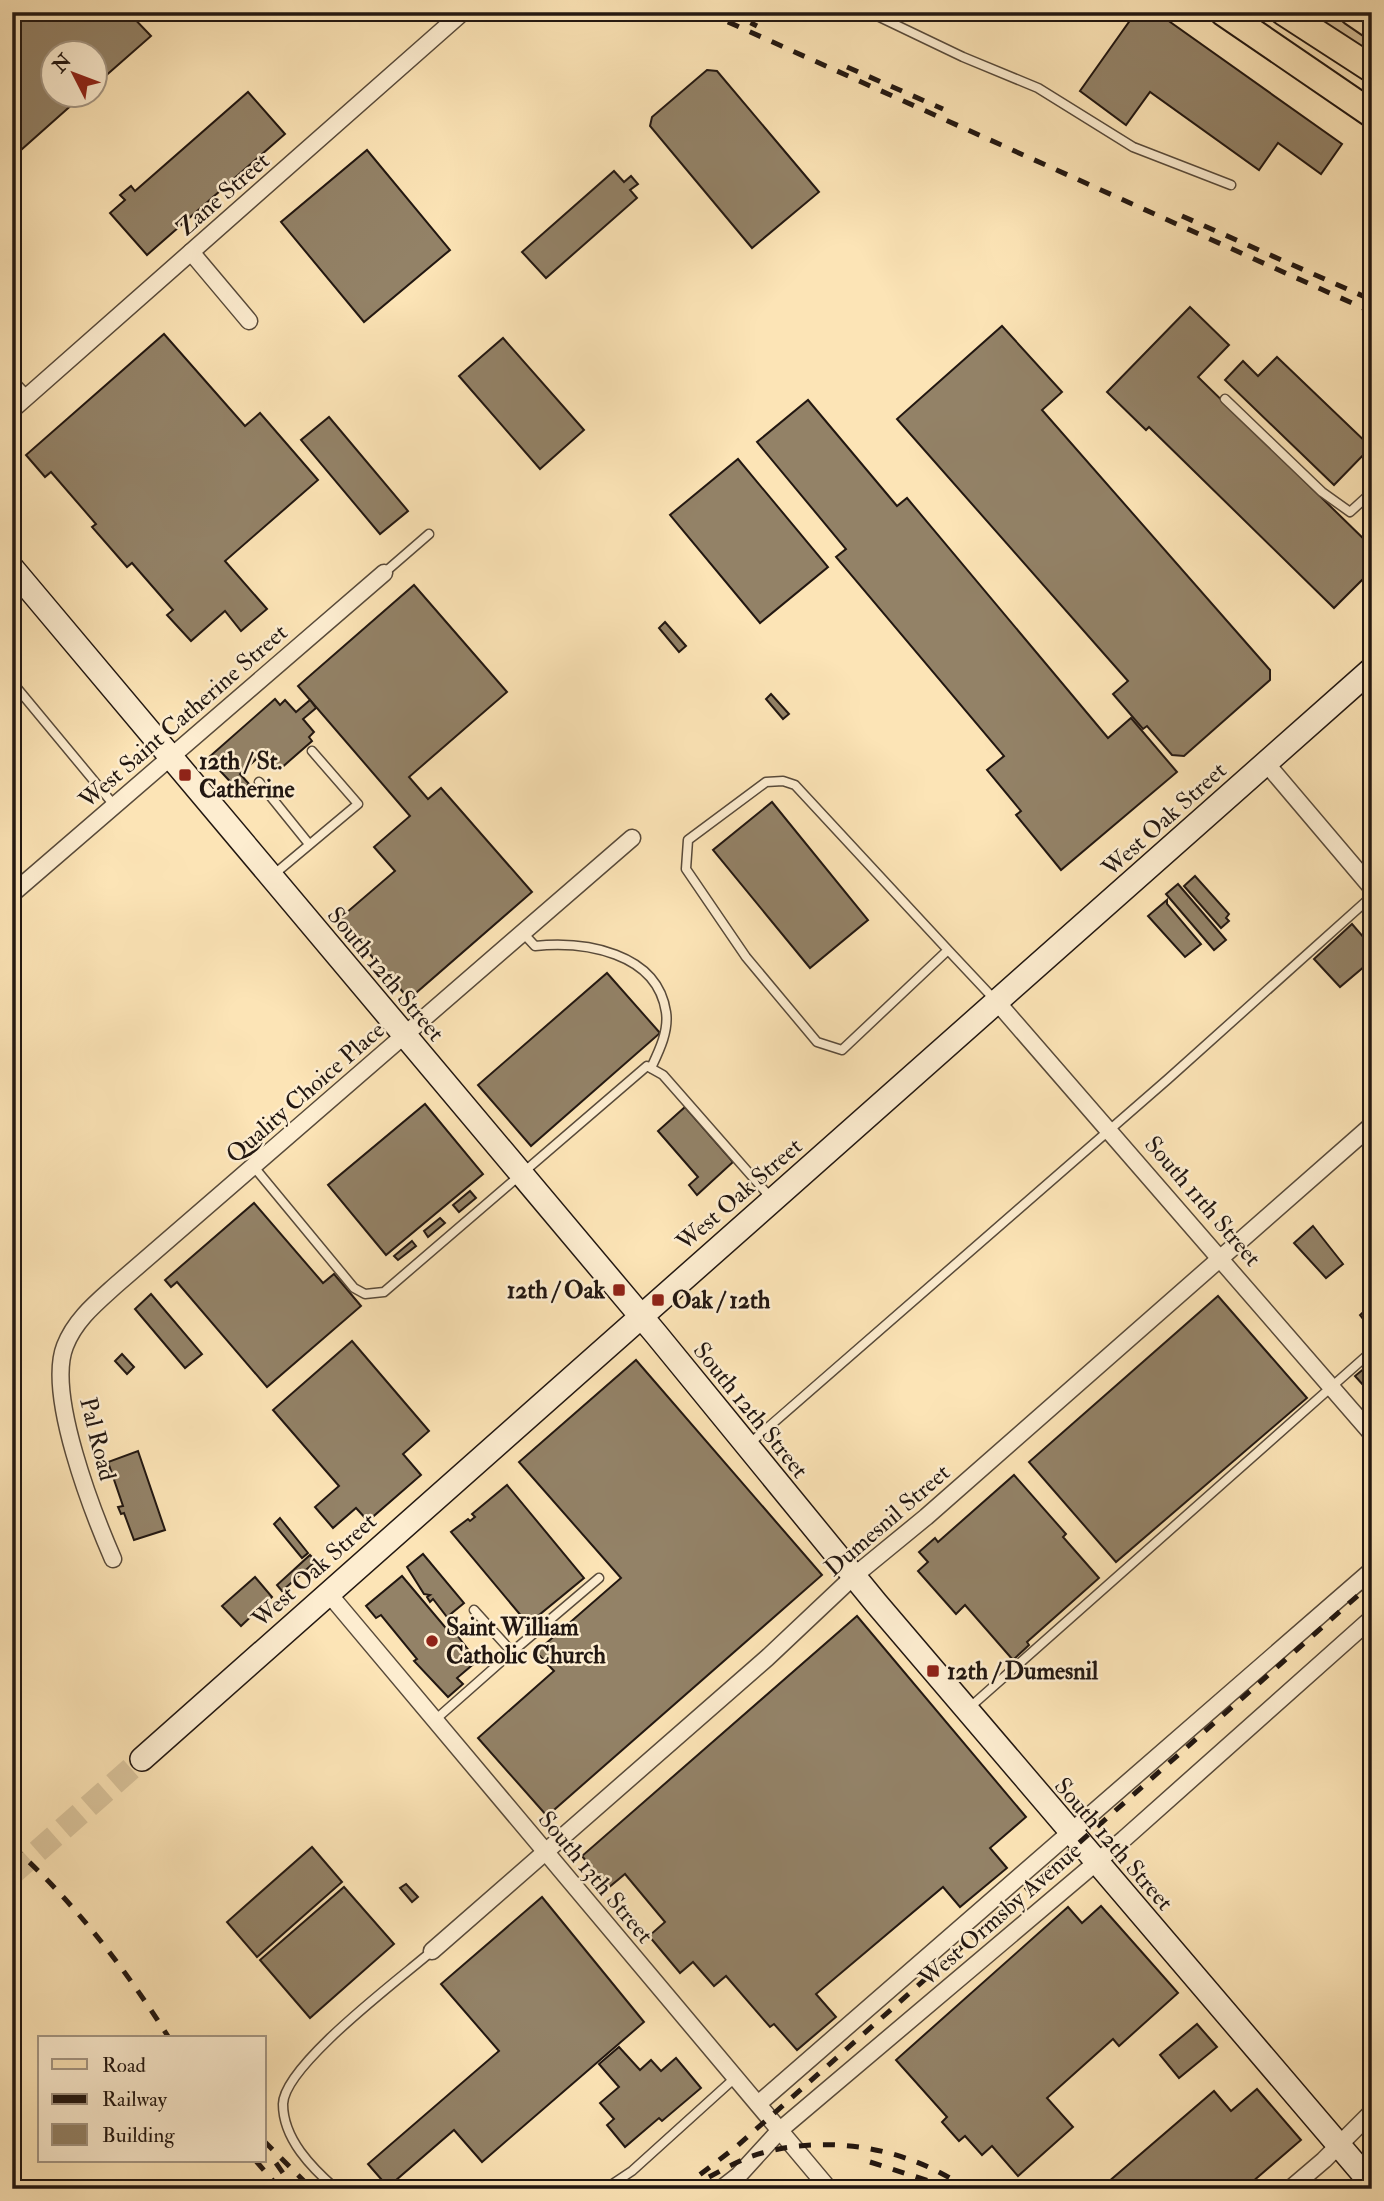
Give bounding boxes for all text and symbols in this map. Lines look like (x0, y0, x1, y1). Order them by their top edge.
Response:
north arrow (38, 38, 108, 108)
text: N (47, 48, 77, 78)
street label: Zane Street (170, 145, 276, 243)
street label: West Saint Catherine Street (72, 617, 294, 816)
place label: 12th / St. Catherine (199, 746, 294, 805)
street label: West Oak Street (1095, 755, 1233, 884)
marker: 12th / St. Catherine (177, 767, 193, 783)
street label: South 12th Street (320, 901, 451, 1048)
street label: Quality Choice Place (219, 1015, 391, 1170)
street label: South 11th Street (1137, 1130, 1268, 1273)
street label: West Oak Street (669, 1131, 809, 1258)
place label: 12th / Oak (507, 1275, 605, 1306)
marker: 12th / Oak (611, 1282, 627, 1298)
place label: Oak / 12th (672, 1285, 771, 1316)
marker: Oak / 12th (650, 1292, 666, 1308)
street label: South 12th Street (686, 1336, 815, 1485)
street label: Pal Road (72, 1394, 123, 1484)
street label: Dumesnil Street (818, 1457, 957, 1583)
street label: West Oak Street (245, 1506, 383, 1635)
place label: Saint William Catholic Church (446, 1612, 606, 1671)
marker: Saint William Catholic Church (424, 1633, 440, 1649)
place label: 12th / Dumesnil (947, 1656, 1099, 1687)
marker: 12th / Dumesnil (925, 1663, 941, 1679)
street label: South 12th Street (1047, 1771, 1180, 1918)
street label: South 13th Street (531, 1805, 660, 1950)
street label: West Ormsby Avenue (912, 1835, 1088, 1994)
legend (38, 2036, 266, 2162)
text: Road (102, 2052, 147, 2079)
text: Railway (102, 2086, 168, 2113)
text: Building (102, 2122, 175, 2149)

